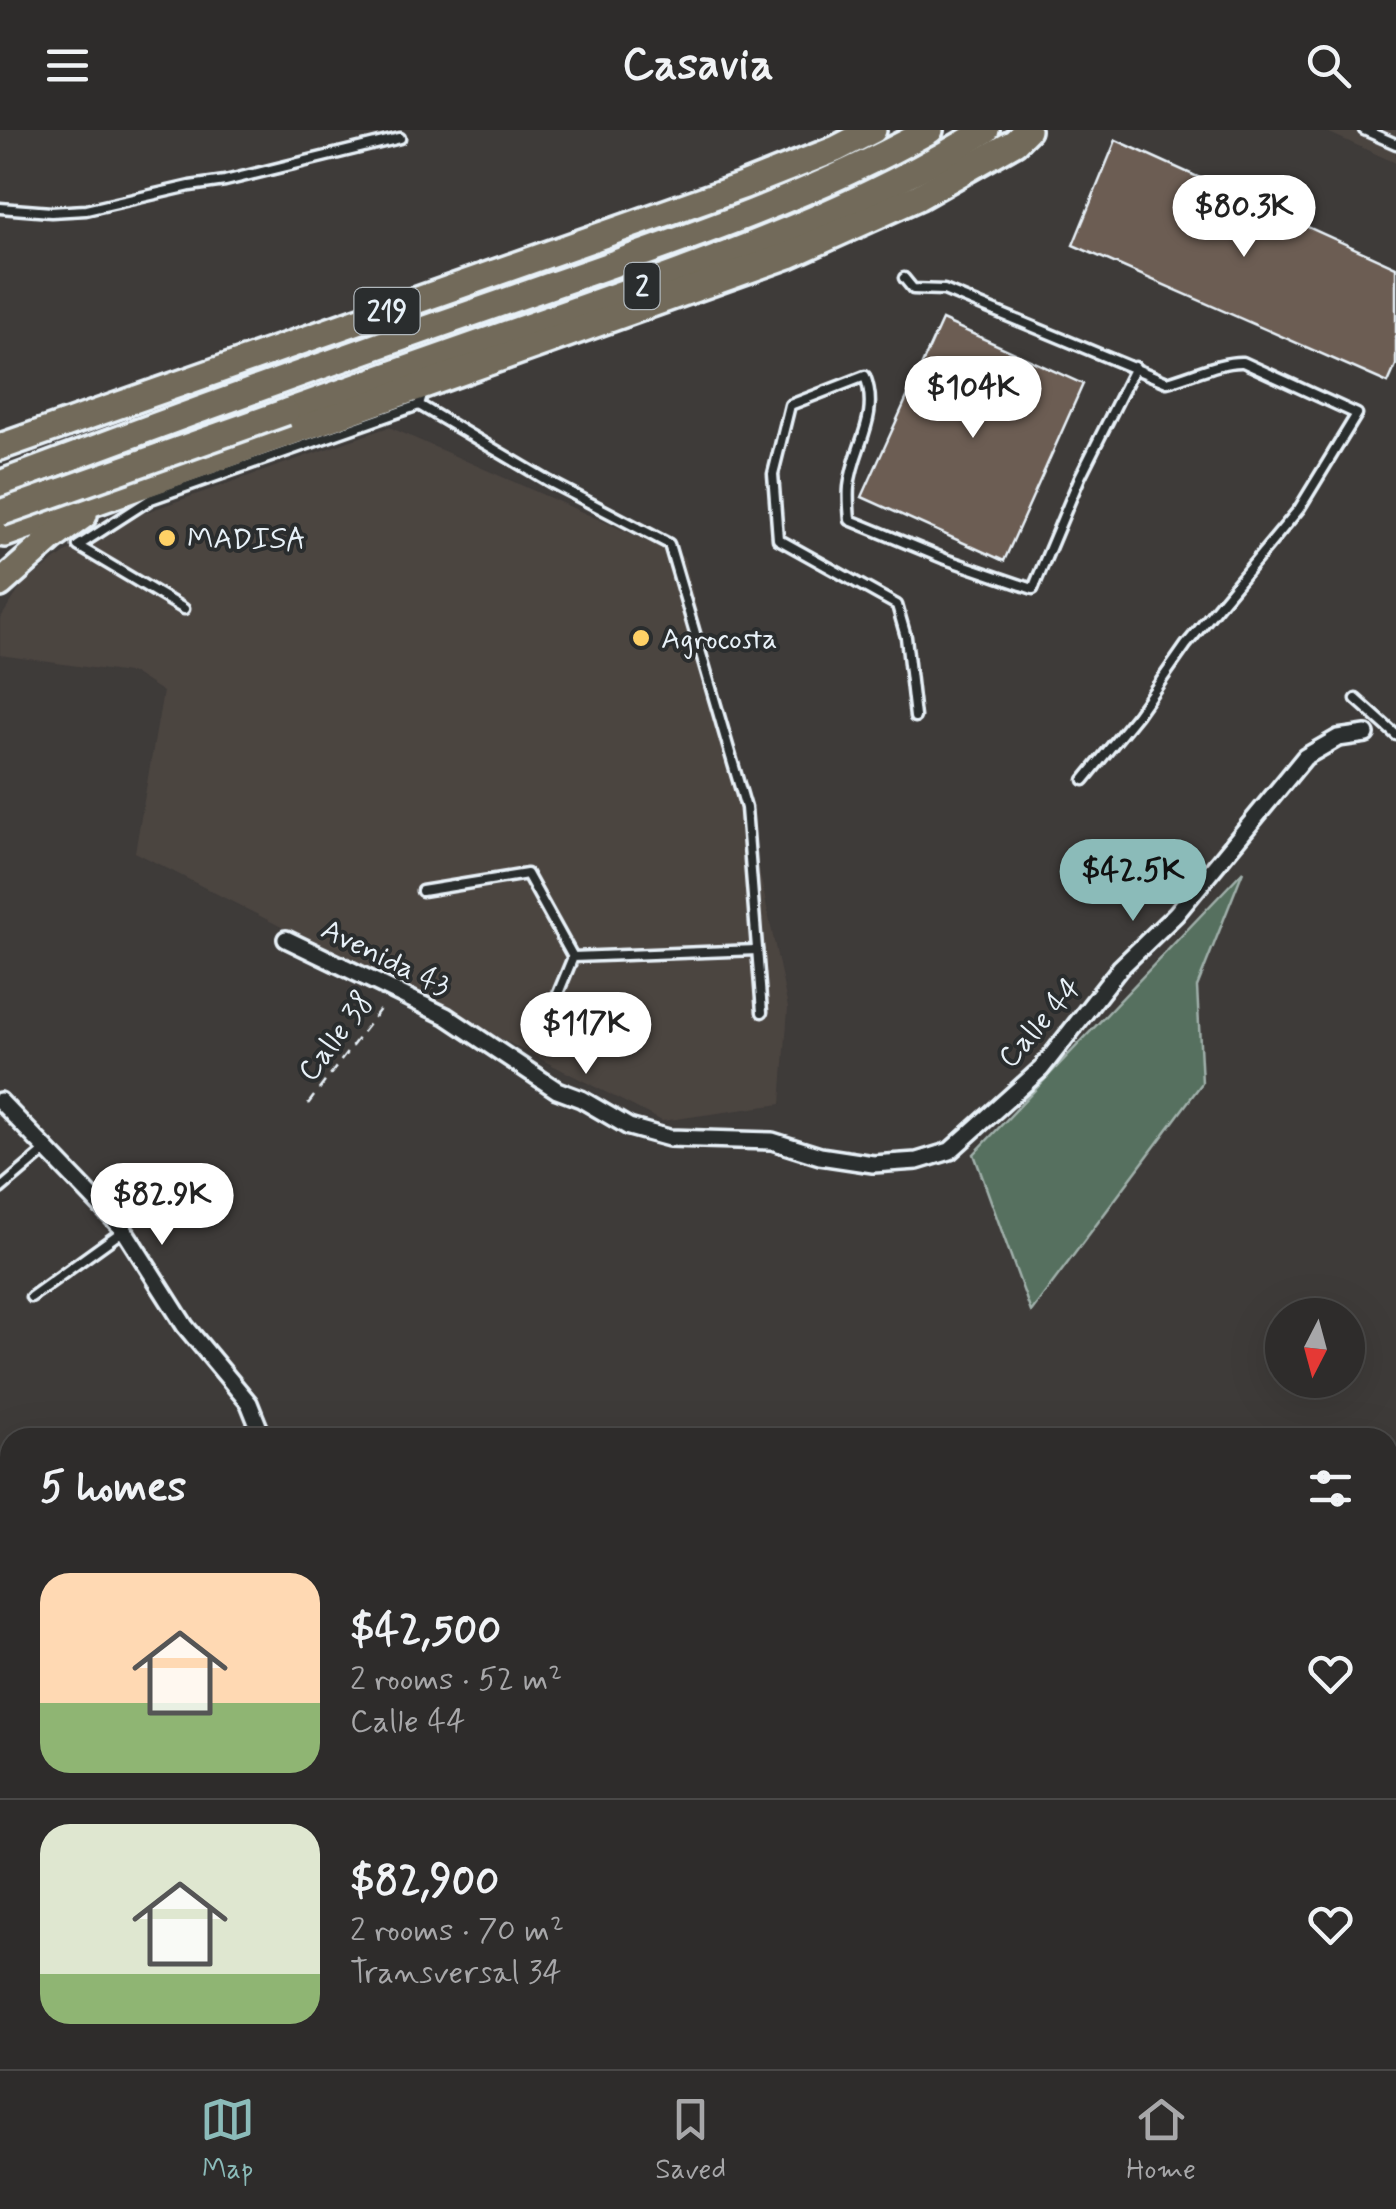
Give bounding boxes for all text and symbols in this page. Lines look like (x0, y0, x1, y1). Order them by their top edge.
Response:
text: Casavia (622, 36, 774, 95)
icon: menu (40, 38, 95, 93)
icon: search (1301, 38, 1356, 93)
pin: $80.3K (1163, 175, 1325, 260)
text: $80.3K (1195, 186, 1293, 228)
road number: 2 (624, 263, 660, 309)
road number: 219 (354, 288, 420, 334)
pin: $104K (903, 356, 1043, 441)
text: $104K (927, 367, 1019, 409)
place label: MADISA (187, 520, 306, 559)
marker: MADISA (156, 527, 178, 549)
place label: Agrocosta (661, 620, 777, 659)
marker: Agrocosta (630, 627, 652, 649)
pin: $42.5K (1052, 839, 1214, 924)
text: $42.5K (1082, 850, 1184, 892)
street label: Avenida 43 (314, 910, 456, 1006)
street label: Calle 44 (990, 969, 1090, 1077)
street label: Calle 38 (290, 984, 383, 1090)
pin: $117K (516, 992, 656, 1077)
text: $117K (542, 1003, 630, 1045)
pin: $82.9K (81, 1163, 243, 1248)
text: $82.9K (113, 1174, 211, 1216)
north arrow (1265, 1298, 1365, 1398)
map controls (1265, 1298, 1365, 1398)
text: 5 homes (40, 1461, 186, 1516)
icon: filters (1303, 1461, 1358, 1516)
text: $42,500 (350, 1604, 501, 1659)
icon: home (120, 1613, 240, 1733)
icon: heart (1303, 1646, 1358, 1701)
text: 2 rooms · 52 m² (350, 1659, 562, 1701)
text: Calle 44 (350, 1701, 466, 1743)
text: $82,900 (350, 1855, 499, 1910)
icon: home (120, 1864, 240, 1984)
icon: heart (1303, 1897, 1358, 1952)
text: 2 rooms · 70 m² (350, 1910, 564, 1952)
text: Transversal 34 (350, 1952, 562, 1994)
tab: Map (200, 2092, 255, 2189)
tab: Saved (655, 2092, 726, 2189)
tab: Home (1126, 2092, 1196, 2189)

